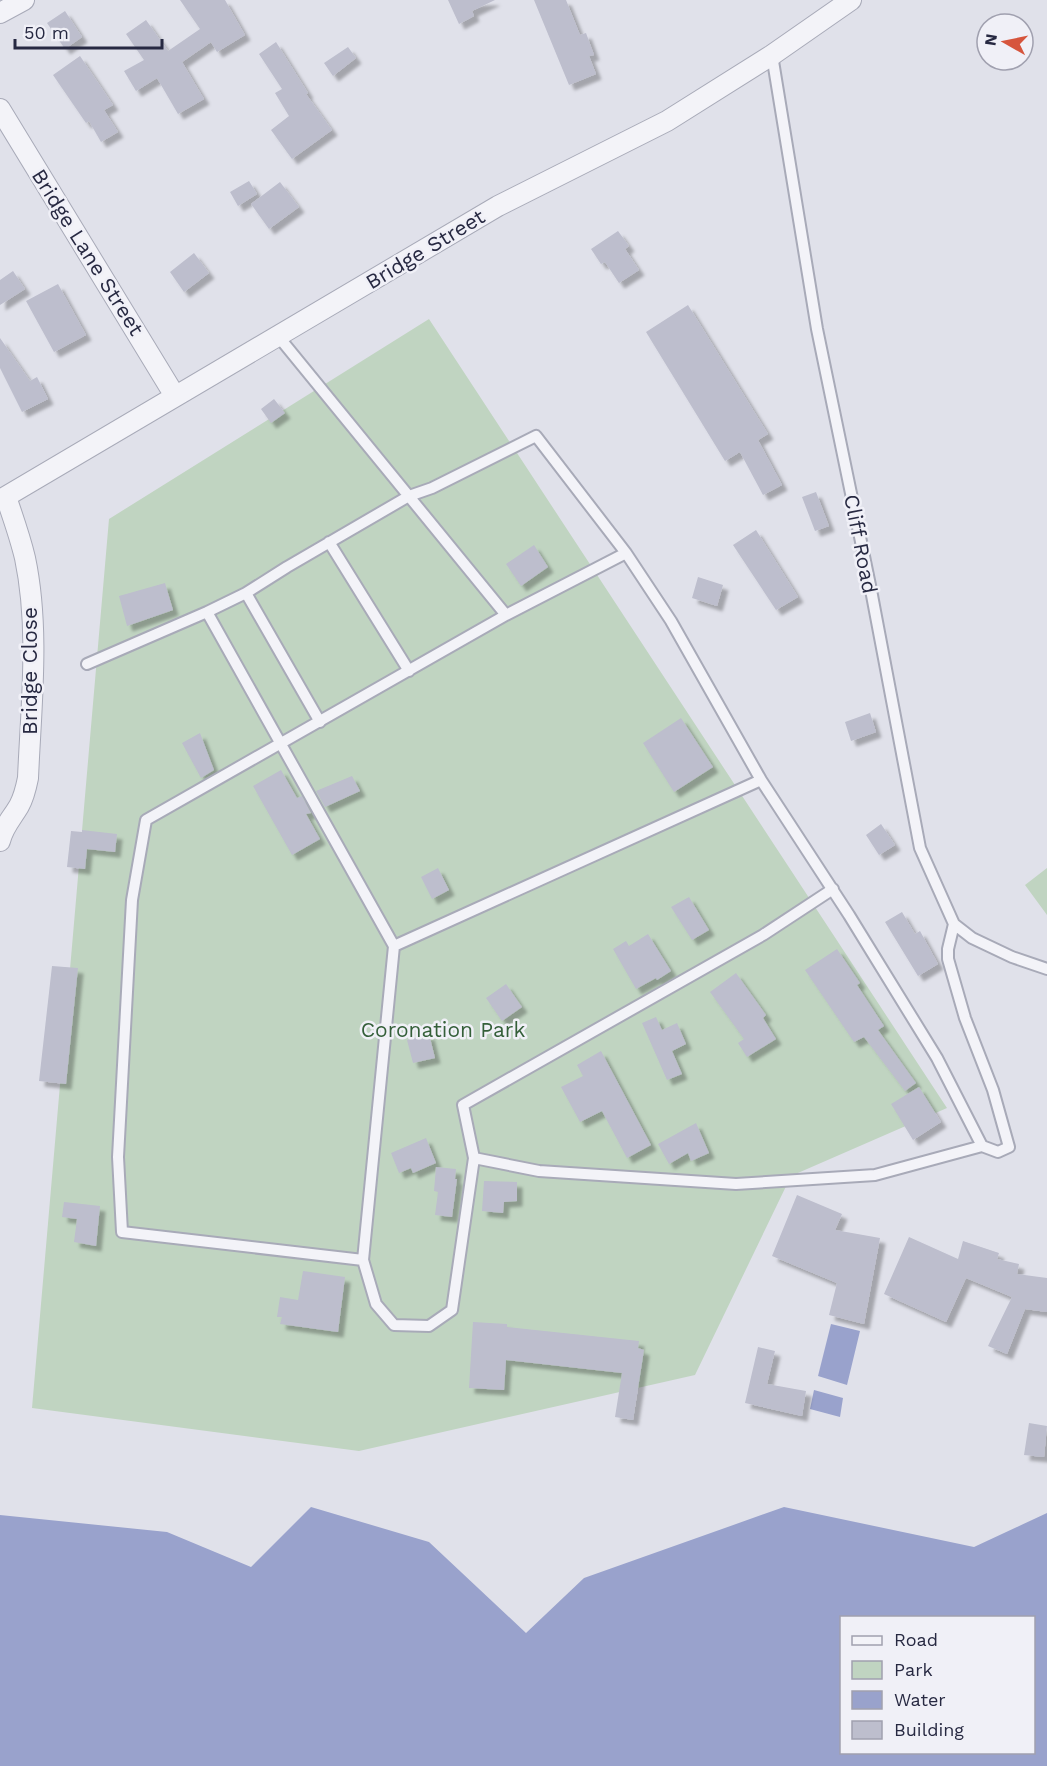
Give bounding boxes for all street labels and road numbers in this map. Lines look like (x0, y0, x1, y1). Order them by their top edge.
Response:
street label: Bridge Lane Street (27, 164, 149, 340)
street label: Bridge Street (361, 203, 489, 294)
street label: Cliff Road (839, 492, 883, 596)
street label: Bridge Close (17, 607, 42, 735)

